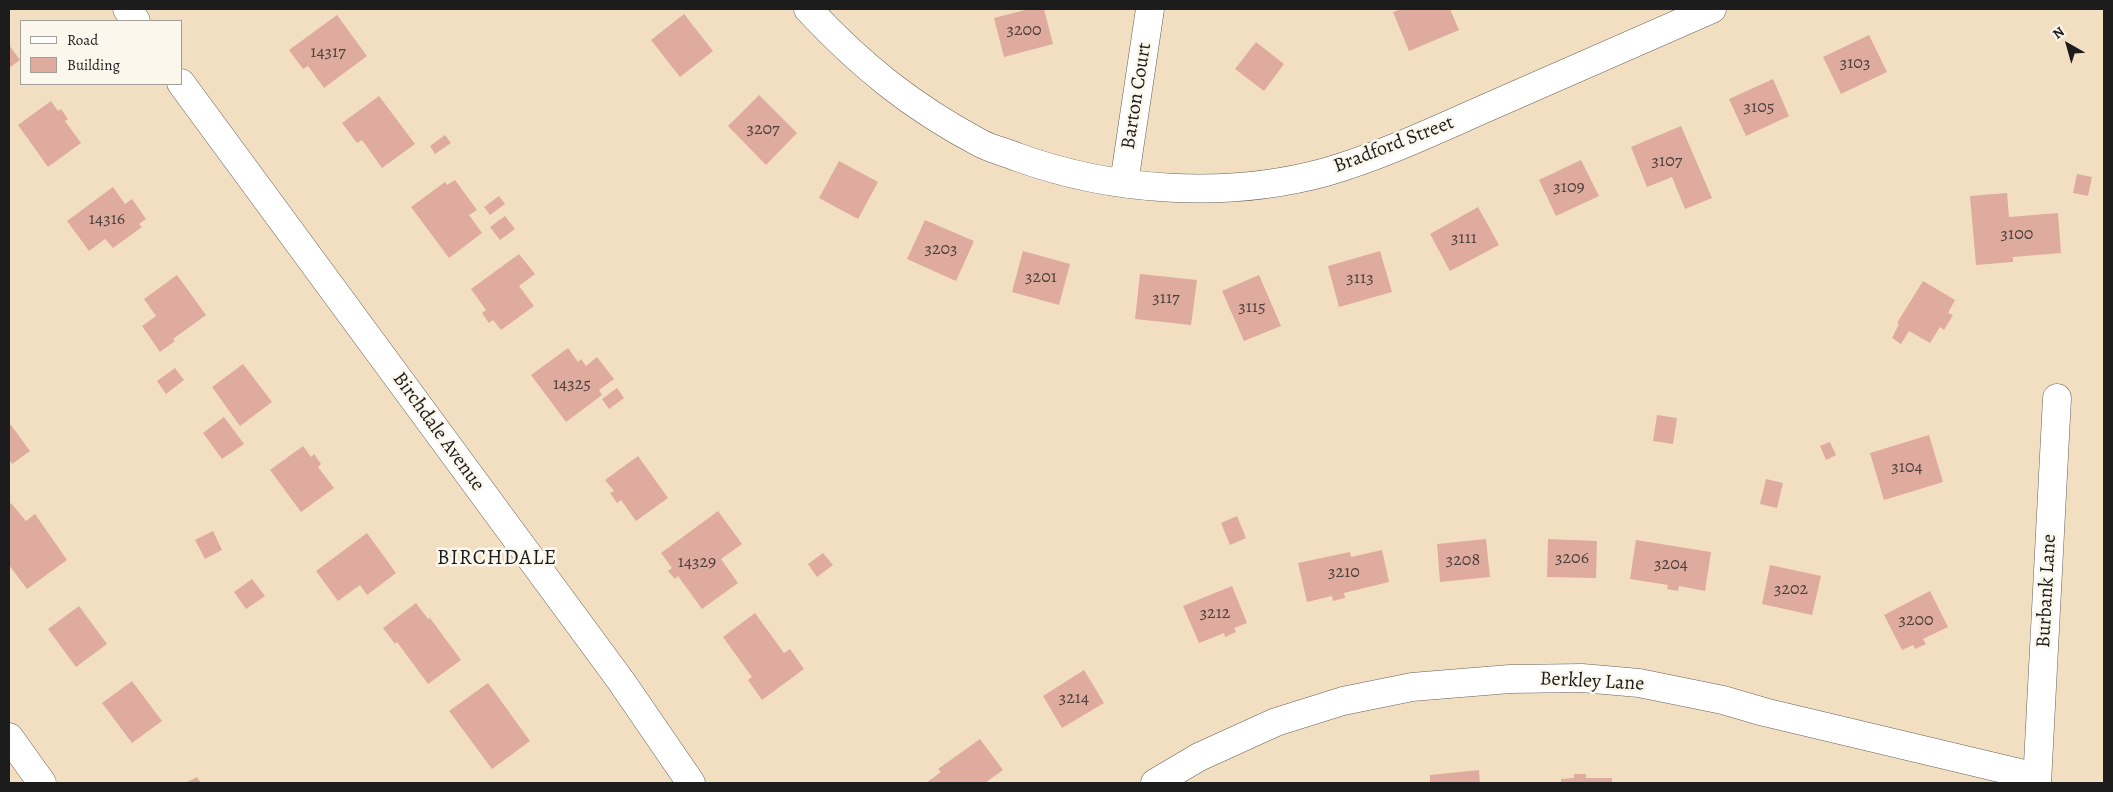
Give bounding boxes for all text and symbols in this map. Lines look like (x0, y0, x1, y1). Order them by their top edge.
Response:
legend (20, 20, 182, 85)
house number: 3200 (1006, 20, 1042, 42)
north arrow (2043, 20, 2093, 70)
text: N (2049, 22, 2068, 43)
text: Road (67, 30, 98, 50)
street label: Barton Court (1117, 41, 1157, 151)
house number: 14317 (310, 42, 346, 64)
house number: 3103 (1840, 53, 1870, 75)
text: Building (67, 55, 120, 75)
house number: 3105 (1744, 97, 1774, 119)
street label: Bradford Street (1331, 111, 1457, 179)
house number: 3207 (746, 119, 780, 141)
house number: 3107 (1652, 151, 1682, 173)
house number: 3109 (1553, 177, 1585, 199)
house number: 14316 (89, 209, 125, 231)
house number: 3100 (2001, 224, 2033, 246)
house number: 3111 (1451, 228, 1477, 250)
house number: 3203 (924, 239, 958, 261)
house number: 3201 (1025, 267, 1057, 289)
house number: 3113 (1346, 268, 1374, 290)
house number: 3117 (1152, 288, 1180, 310)
house number: 3115 (1238, 297, 1266, 319)
street label: Birchdale Avenue (387, 368, 489, 496)
house number: 14325 (553, 374, 591, 396)
house number: 3104 (1891, 457, 1923, 479)
street label: Burbank Lane (2032, 533, 2062, 649)
district label: BIRCHDALE (436, 546, 558, 572)
house number: 3206 (1555, 548, 1589, 570)
house number: 3208 (1446, 550, 1480, 572)
house number: 14329 (678, 552, 716, 574)
house number: 3204 (1654, 554, 1688, 576)
house number: 3210 (1328, 562, 1360, 584)
house number: 3202 (1774, 579, 1808, 601)
house number: 3212 (1200, 603, 1230, 625)
house number: 3200 (1898, 610, 1934, 632)
street label: Berkley Lane (1539, 667, 1645, 697)
house number: 3214 (1059, 688, 1089, 710)

